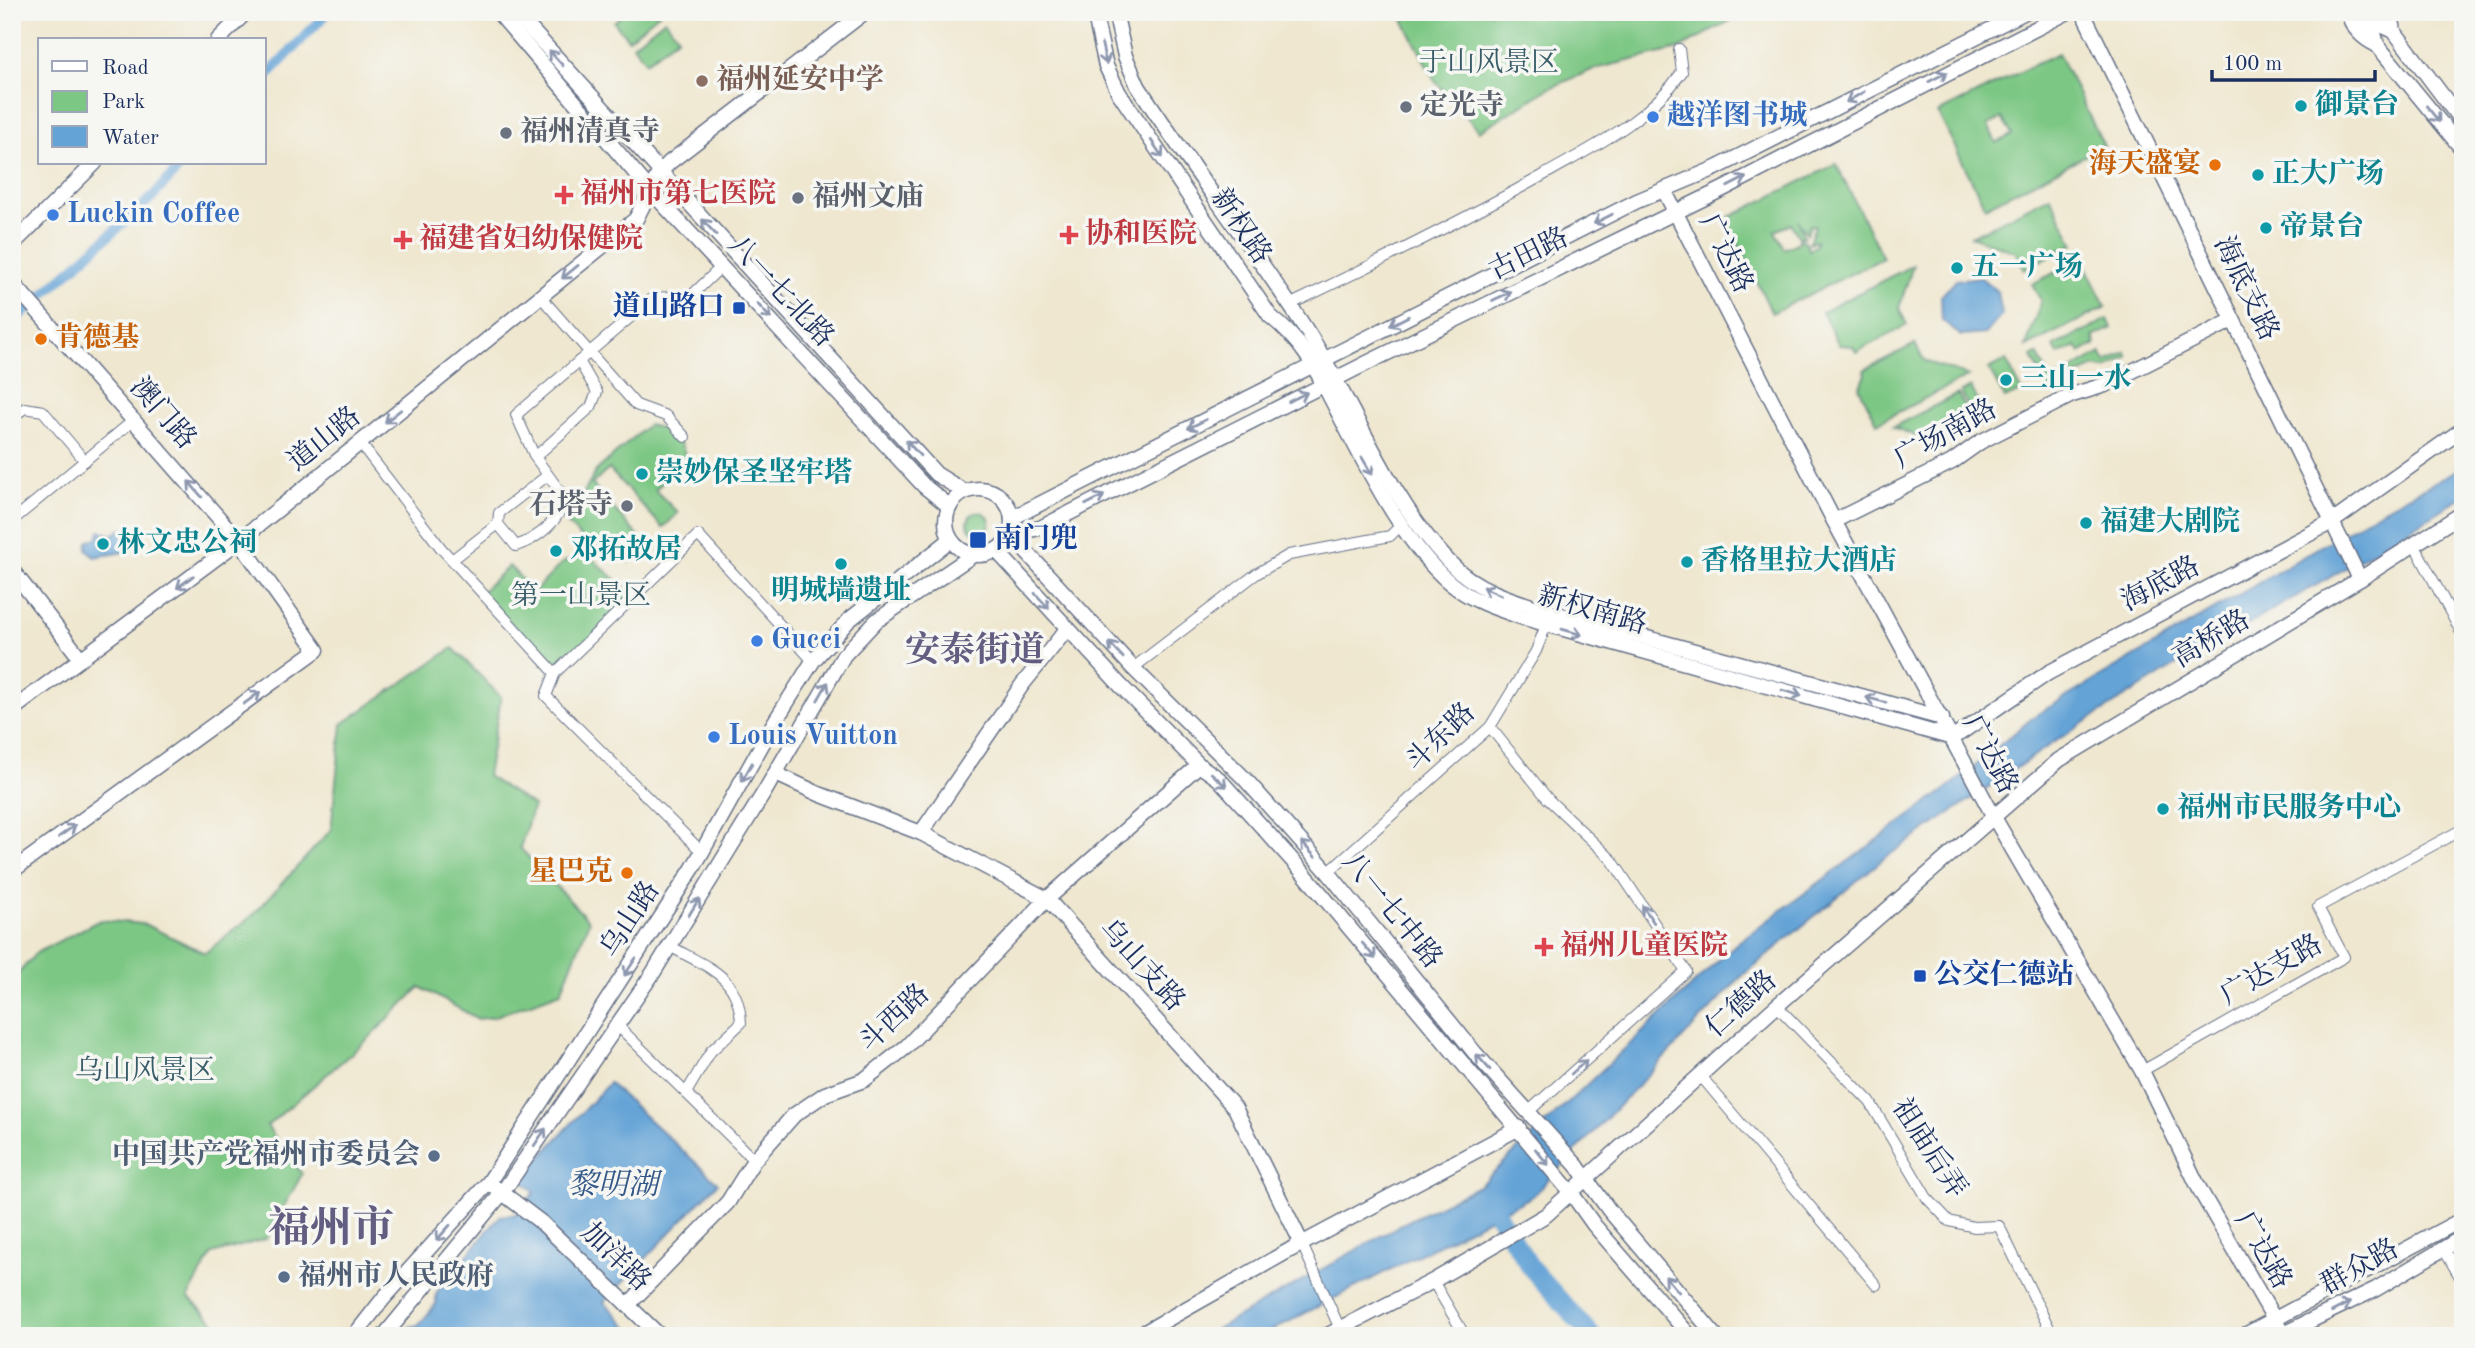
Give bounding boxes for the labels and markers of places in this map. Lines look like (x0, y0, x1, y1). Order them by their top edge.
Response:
place label: 福州延安中学 (716, 63, 884, 95)
marker: 福州延安中学 (694, 73, 710, 89)
place label: 定光寺 (1420, 89, 1504, 121)
place label: 御景台 (2315, 89, 2399, 120)
marker: 御景台 (2293, 98, 2309, 114)
marker: 定光寺 (1398, 99, 1414, 115)
place label: 越洋图书城 (1667, 99, 1807, 131)
marker: 越洋图书城 (1645, 109, 1661, 125)
place label: 福州清真寺 (520, 115, 660, 147)
marker: 福州清真寺 (498, 125, 514, 141)
place label: 海天盛宴 (2089, 147, 2201, 179)
marker: 海天盛宴 (2207, 157, 2223, 173)
place label: 正大广场 (2272, 158, 2384, 189)
marker: 正大广场 (2250, 167, 2266, 183)
place label: 福州市第七医院 (580, 177, 776, 209)
place label: 福州文庙 (812, 180, 924, 212)
marker: 福州市第七医院 (554, 185, 574, 205)
marker: 福州文庙 (790, 190, 806, 206)
place label: Luckin Coffee (67, 201, 240, 229)
marker: Luckin Coffee (45, 207, 61, 223)
place label: 帝景台 (2280, 210, 2364, 242)
place label: 协和医院 (1085, 218, 1197, 249)
marker: 帝景台 (2258, 220, 2274, 236)
place label: 福建省妇幼保健院 (419, 223, 643, 254)
marker: 协和医院 (1059, 225, 1079, 245)
marker: 福建省妇幼保健院 (393, 230, 413, 250)
place label: 五一广场 (1971, 251, 2083, 282)
marker: 五一广场 (1949, 260, 1965, 276)
place label: 道山路口 (613, 291, 725, 322)
marker: 道山路口 (731, 300, 747, 316)
place label: 肯德基 (55, 322, 139, 353)
marker: 肯德基 (33, 331, 49, 347)
place label: 三山一水 (2020, 363, 2132, 394)
marker: 三山一水 (1998, 372, 2014, 388)
place label: 崇妙保圣坚牢塔 (656, 456, 852, 488)
marker: 崇妙保圣坚牢塔 (634, 466, 650, 482)
place label: 石塔寺 (529, 489, 613, 520)
marker: 石塔寺 (619, 498, 635, 514)
place label: 福建大剧院 (2100, 506, 2240, 537)
marker: 福建大剧院 (2078, 515, 2094, 531)
place label: 南门兜 (994, 523, 1078, 554)
place label: 林文忠公祠 (117, 527, 257, 558)
marker: 南门兜 (968, 530, 988, 550)
place label: 邓拓故居 (570, 534, 682, 565)
marker: 林文忠公祠 (95, 536, 111, 552)
marker: 邓拓故居 (548, 543, 564, 559)
place label: 香格里拉大酒店 (1701, 544, 1897, 576)
marker: 香格里拉大酒店 (1679, 554, 1695, 570)
marker: 明城墙遗址 (833, 556, 849, 572)
place label: 明城墙遗址 (771, 575, 911, 606)
place label: Gucci (771, 627, 841, 655)
marker: Gucci (749, 633, 765, 649)
place label: Louis Vuitton (728, 723, 898, 751)
marker: Louis Vuitton (706, 729, 722, 745)
place label: 福州市民服务中心 (2177, 791, 2401, 823)
marker: 福州市民服务中心 (2155, 801, 2171, 817)
place label: 星巴克 (529, 856, 613, 887)
marker: 星巴克 (619, 865, 635, 881)
place label: 福州儿童医院 (1560, 929, 1728, 961)
marker: 福州儿童医院 (1534, 937, 1554, 957)
place label: 公交仁德站 (1934, 958, 2074, 990)
marker: 公交仁德站 (1912, 968, 1928, 984)
place label: 中国共产党福州市委员会 (112, 1138, 420, 1170)
marker: 中国共产党福州市委员会 (426, 1148, 442, 1164)
place label: 福州市人民政府 (298, 1259, 494, 1291)
marker: 福州市人民政府 (276, 1269, 292, 1285)

